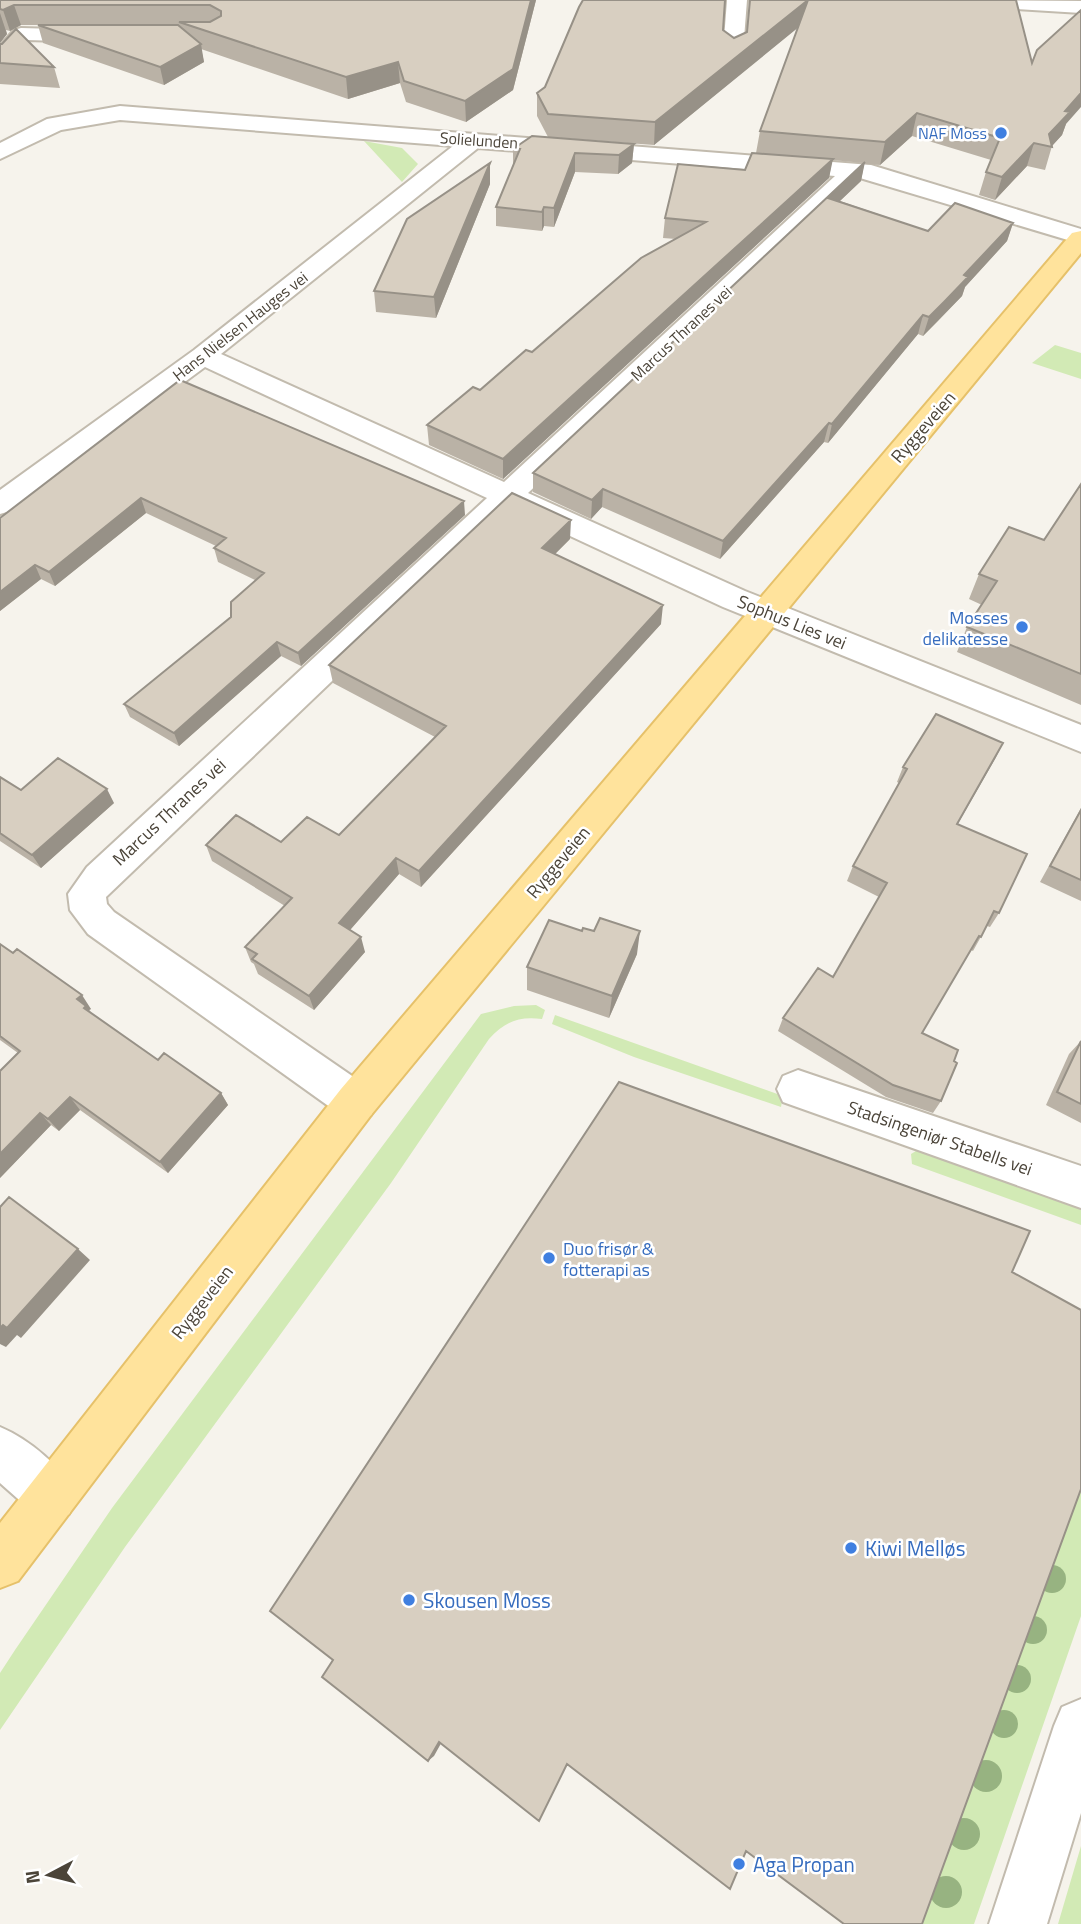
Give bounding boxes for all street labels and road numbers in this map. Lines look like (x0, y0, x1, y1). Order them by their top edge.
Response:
street label: Solielunden (439, 125, 519, 155)
street label: Hans Nielsen Hauges vei (167, 266, 313, 386)
street label: Marcus Thranes vei (625, 280, 737, 386)
street label: Ryggeveien (884, 385, 962, 469)
street label: Sophus Lies vei (733, 588, 851, 656)
street label: Marcus Thranes vei (106, 752, 232, 872)
street label: Ryggeveien (520, 820, 596, 904)
street label: Stadsingeniør Stabells vei (844, 1094, 1036, 1182)
street label: Ryggeveien (164, 1259, 240, 1345)

